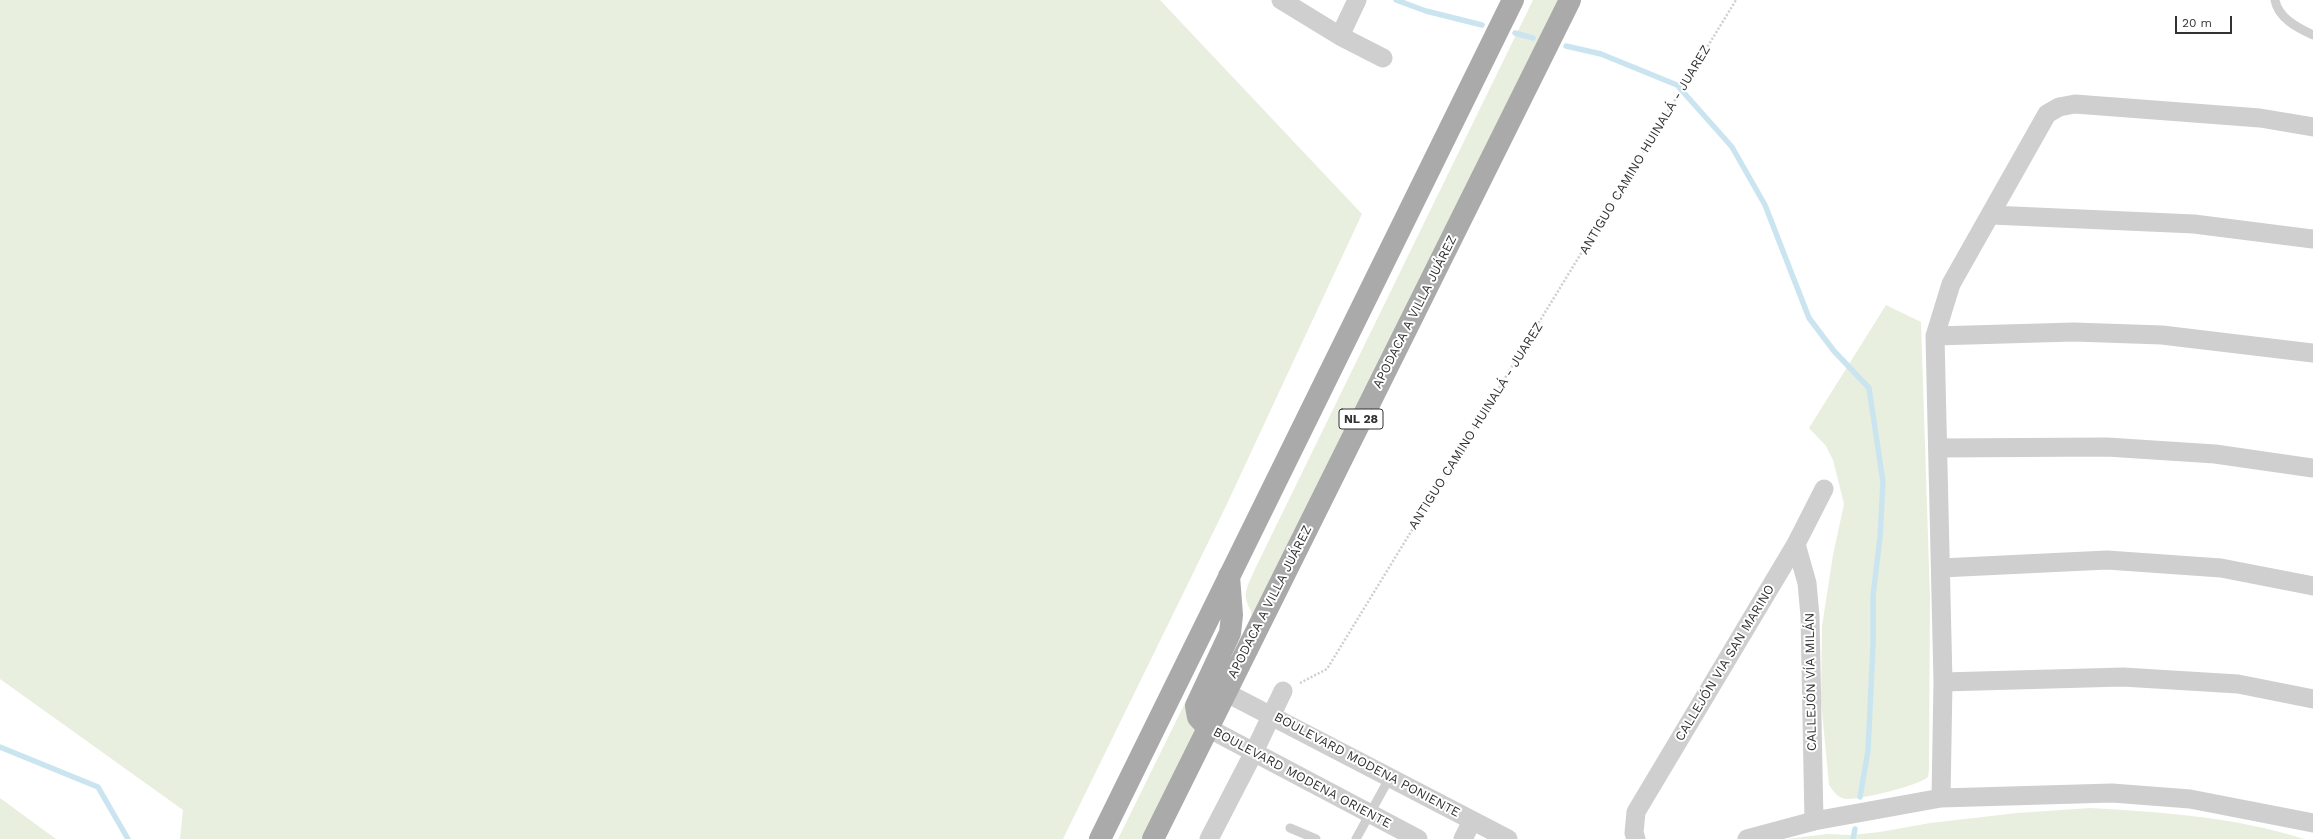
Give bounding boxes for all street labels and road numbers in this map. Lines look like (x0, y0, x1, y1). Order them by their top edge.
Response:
street label: ANTIGUO CAMINO HUINALÁ - JUAREZ (1576, 43, 1714, 257)
street label: APODACA A VILLA JUÁREZ (1370, 233, 1460, 391)
street label: ANTIGUO CAMINO HUINALÁ - JUAREZ (1405, 320, 1547, 532)
road number: NL 28 (1339, 409, 1383, 429)
street label: APODACA A VILLA JUÁREZ (1225, 523, 1315, 681)
street label: CALLEJÓN VIA SAN MARINO (1672, 582, 1778, 744)
street label: CALLEJÓN VÍA MILÁN (1802, 613, 1820, 751)
street label: BOULEVARD MODENA PONIENTE (1271, 709, 1463, 821)
street label: BOULEVARD MODENA ORIENTE (1210, 724, 1394, 832)

